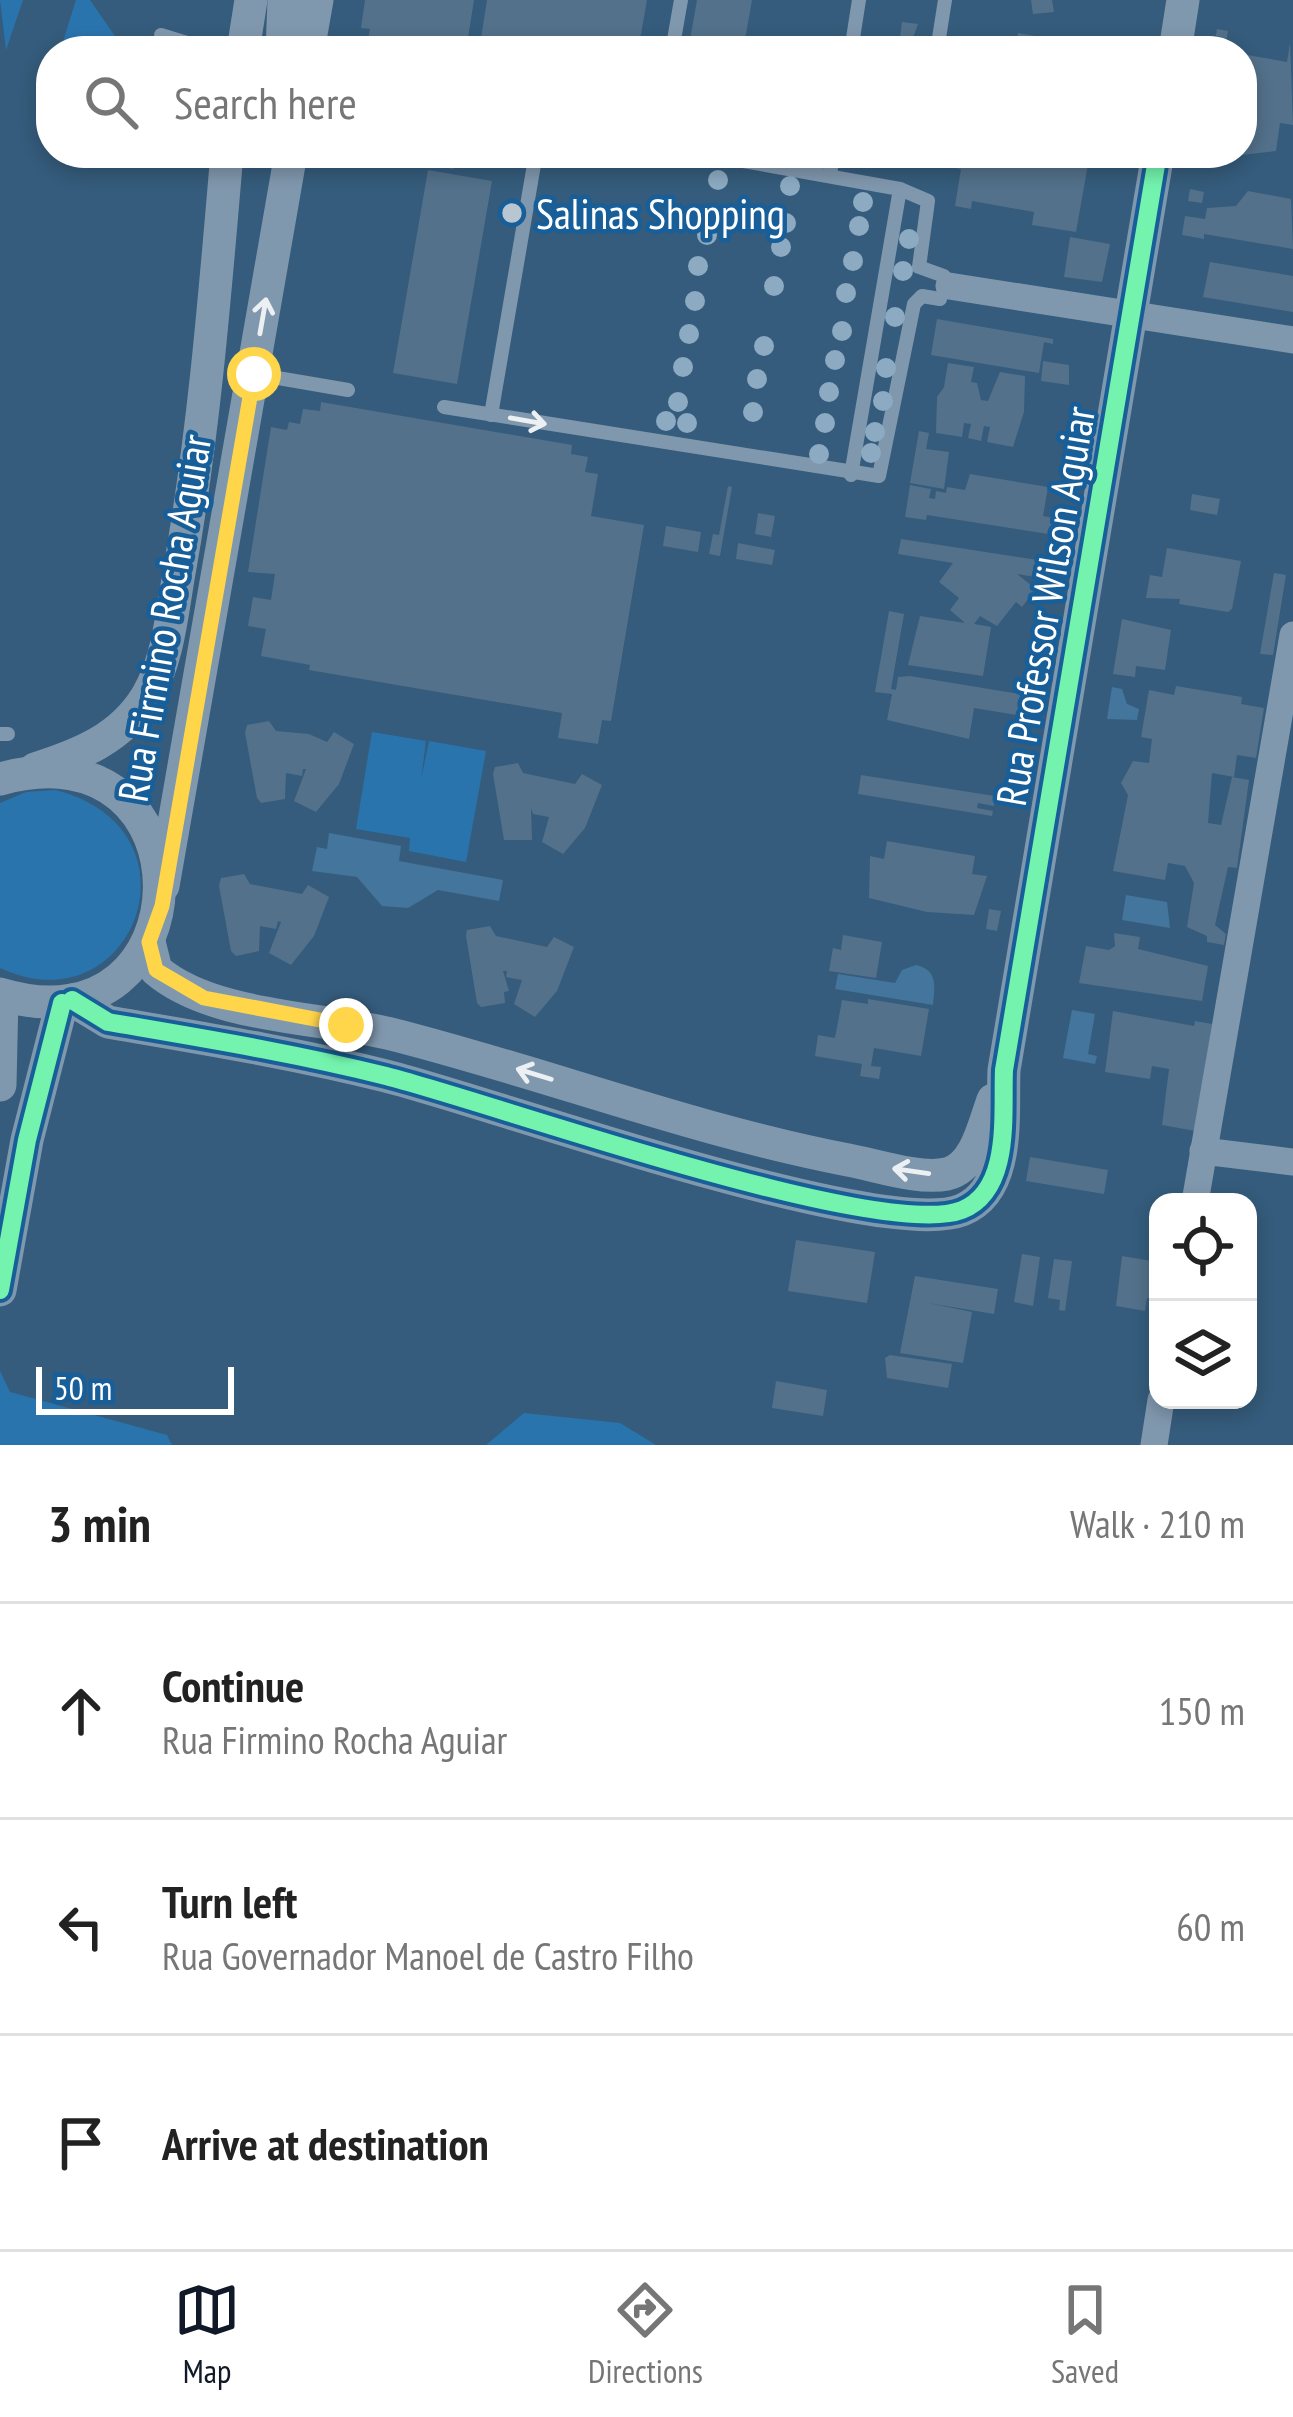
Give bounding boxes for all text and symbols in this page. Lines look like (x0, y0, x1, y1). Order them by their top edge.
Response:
search box (36, 36, 1257, 168)
icon: search (78, 69, 144, 135)
text: Search here (174, 73, 357, 131)
place label: Salinas Shopping (536, 186, 785, 241)
marker: Salinas Shopping (499, 200, 525, 226)
one-way arrow (253, 298, 276, 337)
route start (227, 347, 281, 401)
street label: Rua Professor Wilson Aguiar (983, 402, 1107, 810)
one-way arrow (507, 410, 546, 433)
street label: Rua Firmino Rocha Aguiar (105, 430, 223, 806)
route end (319, 998, 373, 1052)
one-way arrow (516, 1062, 554, 1084)
one-way arrow (892, 1159, 931, 1182)
map controls (1149, 1193, 1257, 1409)
button: locate (1149, 1193, 1257, 1301)
button: layers (1149, 1301, 1257, 1409)
scale bar (36, 1361, 234, 1414)
text: 50 m (54, 1366, 112, 1409)
text: 3 min (48, 1490, 151, 1556)
text: Walk · 210 m (1070, 1498, 1245, 1549)
text: Continue (162, 1656, 304, 1714)
icon: ahead (48, 1678, 114, 1744)
text: 150 m (1159, 1685, 1245, 1736)
text: Rua Firmino Rocha Aguiar (162, 1714, 507, 1765)
text: Turn left (162, 1872, 297, 1930)
icon: left (48, 1894, 114, 1960)
text: 60 m (1176, 1901, 1245, 1952)
text: Rua Governador Manoel de Castro Filho (162, 1930, 694, 1981)
icon: arrive (48, 2110, 114, 2176)
text: Arrive at destination (162, 2114, 489, 2172)
tab: Map (174, 2277, 240, 2392)
tab: Directions (588, 2277, 703, 2392)
tab: Saved (1051, 2277, 1119, 2392)

